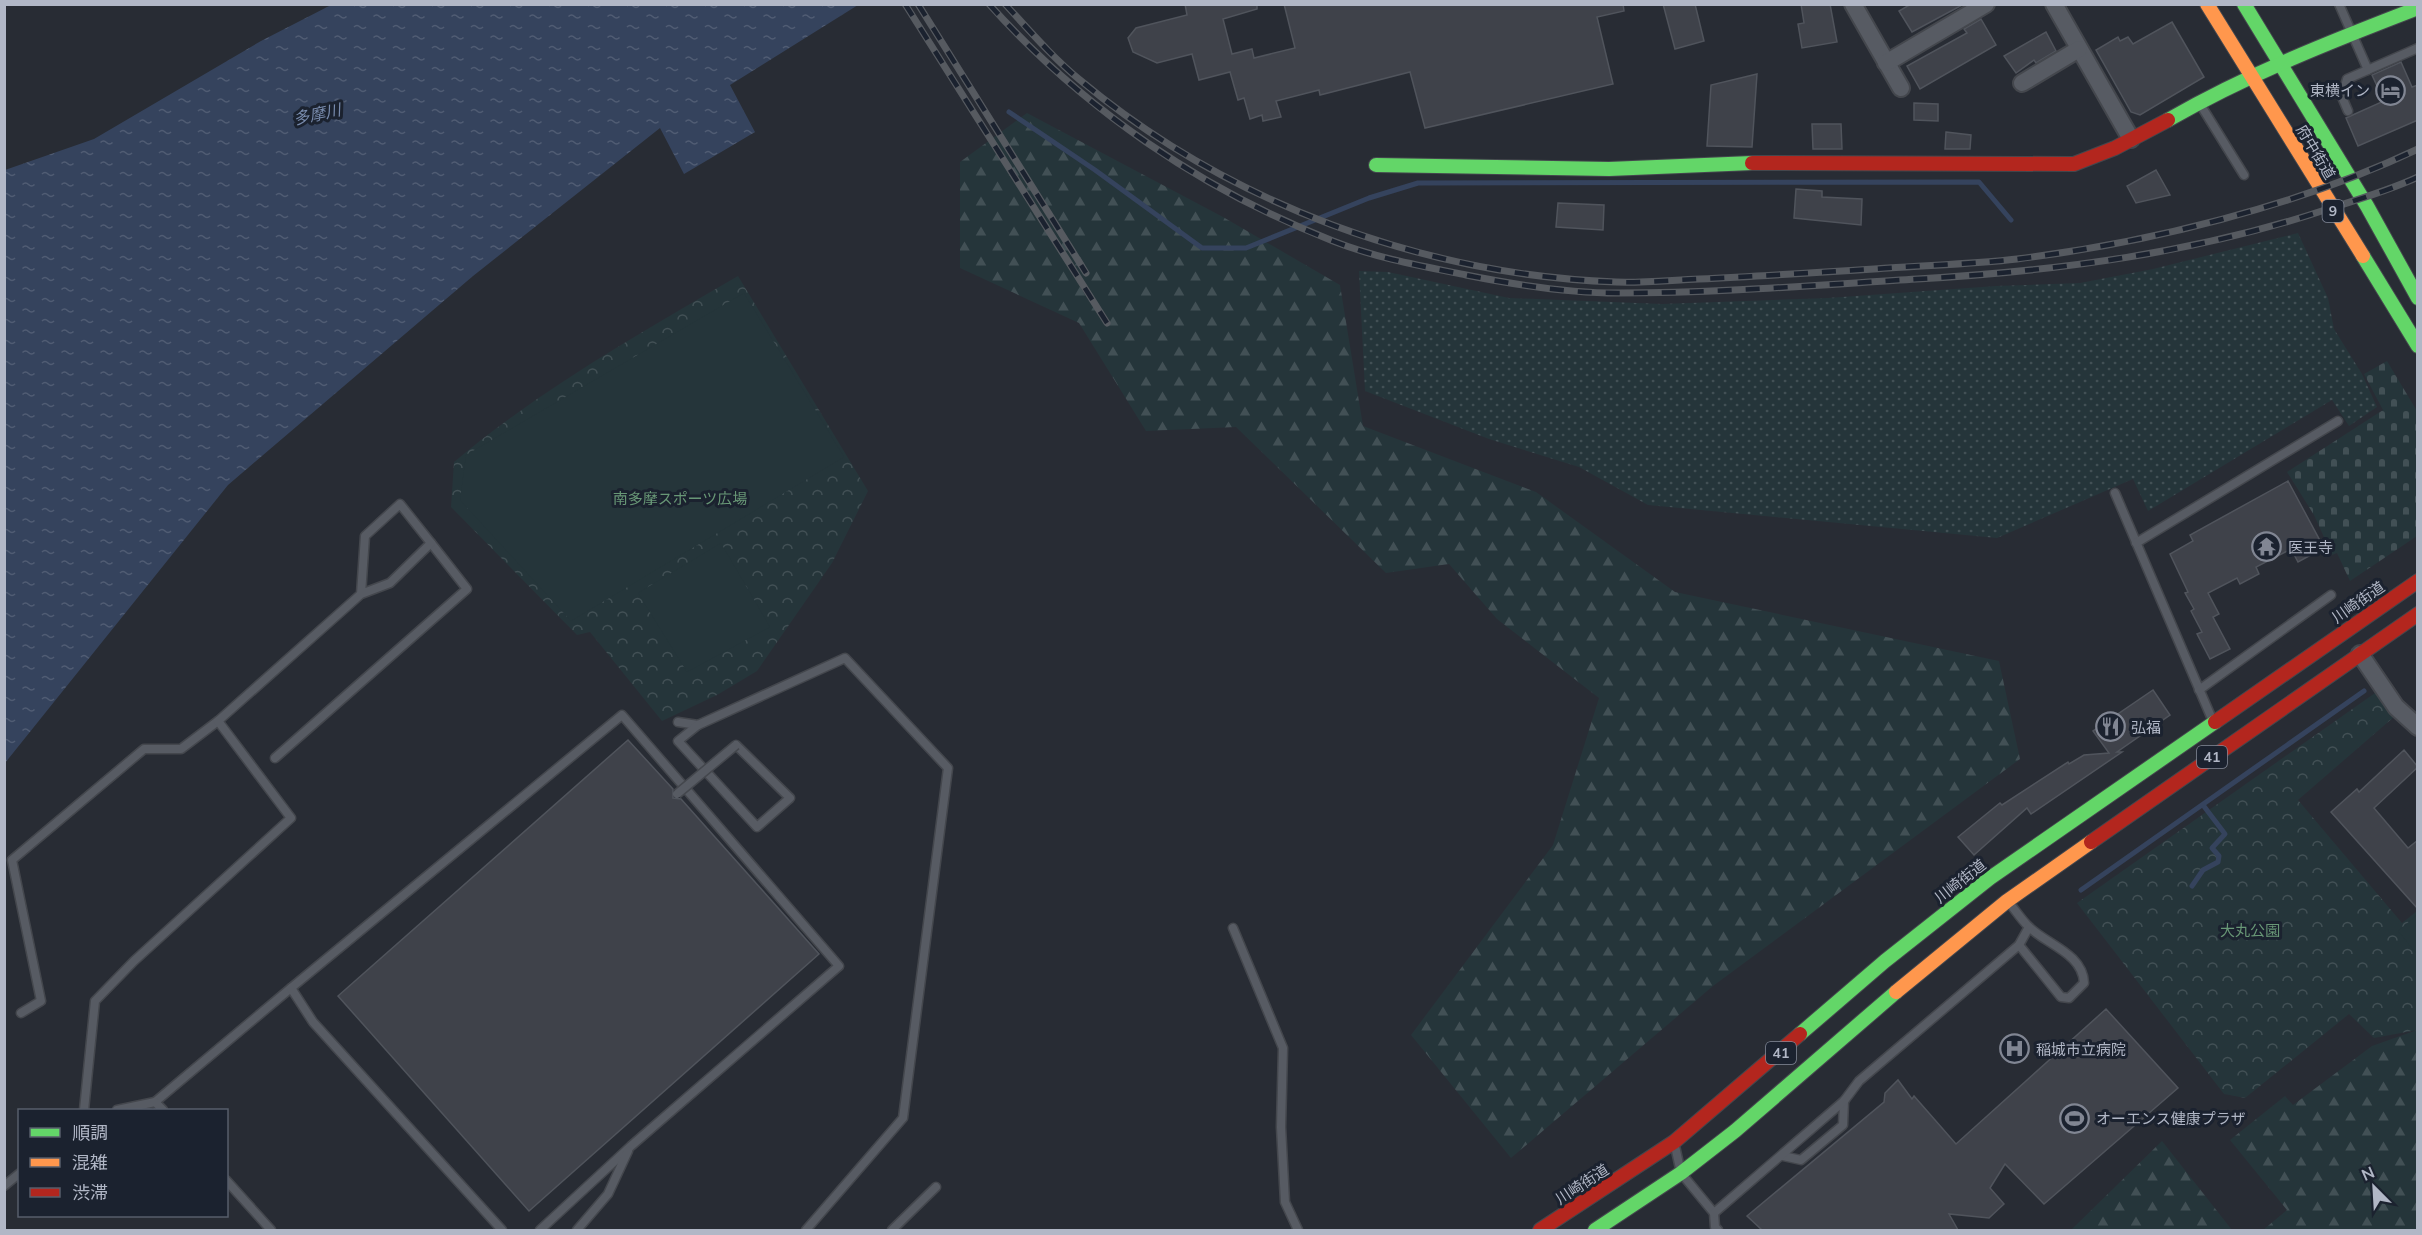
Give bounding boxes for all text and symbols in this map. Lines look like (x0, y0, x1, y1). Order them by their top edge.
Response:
hotel icon: 東横イン (2375, 74, 2407, 106)
place label: 東横イン (2310, 81, 2370, 100)
water label: 多摩川 (291, 99, 345, 129)
street label: 府中街道 (2292, 121, 2340, 183)
road number: 9 (2322, 200, 2344, 222)
park label: 南多摩スポーツ広場 (613, 489, 747, 508)
temple icon: 医王寺 (2251, 531, 2283, 563)
place label: 医王寺 (2288, 538, 2333, 557)
street label: 川崎街道 (2328, 577, 2388, 627)
restaurant icon: 弘福 (2094, 711, 2126, 743)
place label: 弘福 (2131, 718, 2161, 737)
road number: 41 (2197, 746, 2227, 768)
street label: 川崎街道 (1931, 855, 1989, 907)
park label: 大丸公園 (2220, 921, 2280, 940)
hospital icon: 稲城市立病院 (1999, 1033, 2031, 1065)
place label: 稲城市立病院 (2036, 1040, 2126, 1059)
road number: 41 (1766, 1042, 1796, 1064)
sports icon: オーエンス健康プラザ (2059, 1102, 2091, 1134)
legend (18, 1109, 228, 1217)
place label: オーエンス健康プラザ (2096, 1109, 2246, 1128)
text: 順調 (72, 1121, 108, 1144)
text: 混雑 (72, 1151, 108, 1174)
north arrow (2344, 1157, 2404, 1217)
street label: 川崎街道 (1552, 1160, 1612, 1208)
text: N (2358, 1162, 2377, 1185)
text: 渋滞 (72, 1181, 108, 1204)

